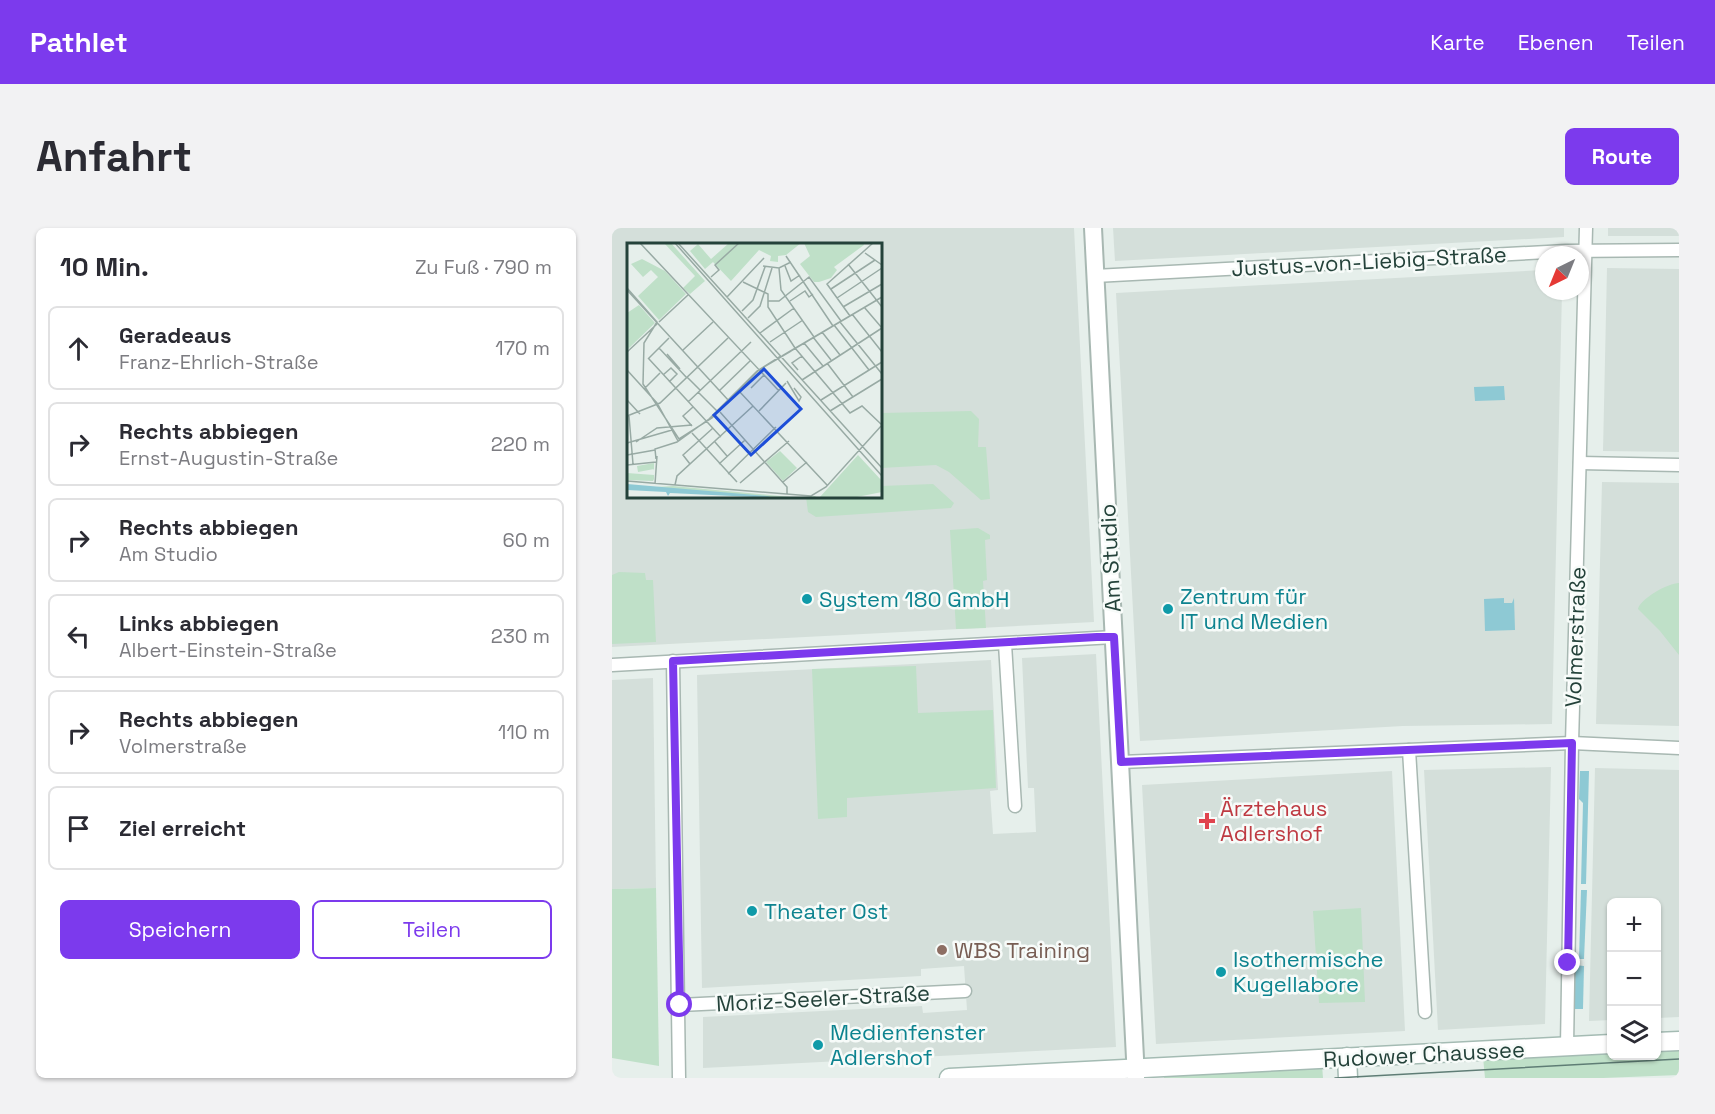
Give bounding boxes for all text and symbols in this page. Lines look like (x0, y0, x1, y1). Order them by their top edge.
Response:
text: Pathlet (30, 24, 128, 60)
text: Karte (1430, 29, 1485, 56)
text: Ebenen (1518, 29, 1594, 56)
text: Teilen (1627, 29, 1685, 56)
button: Route (1565, 128, 1679, 185)
text: Anfahrt (36, 130, 192, 183)
street label: Justus-von-Liebig-Straße (1231, 240, 1507, 282)
inset map (627, 243, 882, 498)
north arrow (1535, 246, 1589, 300)
text: 10 Min. (60, 250, 149, 284)
text: Zu Fuß · 790 m (415, 254, 552, 280)
text: Geradeaus (119, 321, 231, 349)
icon: ahead (62, 332, 95, 365)
text: 170 m (495, 335, 550, 361)
text: Franz-Ehrlich-Straße (119, 349, 318, 375)
text: Rechts abbiegen (119, 417, 299, 445)
icon: right (62, 428, 95, 461)
text: 220 m (491, 431, 550, 457)
text: Ernst-Augustin-Straße (119, 445, 338, 471)
street label: Am Studio (1093, 503, 1127, 613)
text: Rechts abbiegen (119, 513, 299, 541)
icon: right (62, 524, 95, 557)
text: 60 m (503, 527, 550, 553)
text: Am Studio (119, 541, 218, 567)
street label: Volmerstraße (1559, 566, 1591, 708)
place label: Zentrum für IT und Medien (1180, 582, 1328, 635)
place label: System 180 GmbH (819, 585, 1009, 613)
marker: System 180 GmbH (800, 592, 814, 606)
marker: Zentrum für IT und Medien (1161, 602, 1175, 616)
text: Links abbiegen (119, 609, 279, 637)
icon: left (62, 620, 95, 653)
text: 230 m (491, 623, 550, 649)
text: Albert-Einstein-Straße (119, 637, 337, 663)
text: Rechts abbiegen (119, 705, 299, 733)
icon: right (62, 716, 95, 749)
text: 110 m (498, 719, 550, 745)
text: Volmerstraße (119, 733, 247, 759)
place label: Ärztehaus Adlershof (1220, 794, 1327, 847)
icon: arrive (62, 812, 95, 845)
marker: Ärztehaus Adlershof (1198, 812, 1216, 830)
text: Ziel erreicht (119, 814, 246, 842)
place label: Theater Ost (764, 897, 888, 925)
map controls (1607, 898, 1661, 1060)
button: + (1607, 898, 1661, 952)
button: Speichern (60, 900, 300, 959)
button: Teilen (312, 900, 552, 959)
marker: Theater Ost (745, 904, 759, 918)
place label: WBS Training (954, 936, 1090, 964)
marker: WBS Training (935, 943, 949, 957)
place label: Isothermische Kugellabore (1233, 945, 1384, 998)
route end (1554, 949, 1580, 975)
button: − (1607, 952, 1661, 1006)
marker: Isothermische Kugellabore (1214, 965, 1228, 979)
street label: Moriz-Seeler-Straße (715, 978, 931, 1018)
route start (666, 991, 692, 1017)
button: layers (1607, 1006, 1661, 1060)
place label: Medienfenster Adlershof (830, 1018, 986, 1071)
street label: Rudower Chaussee (1322, 1035, 1526, 1073)
marker: Medienfenster Adlershof (811, 1038, 825, 1052)

